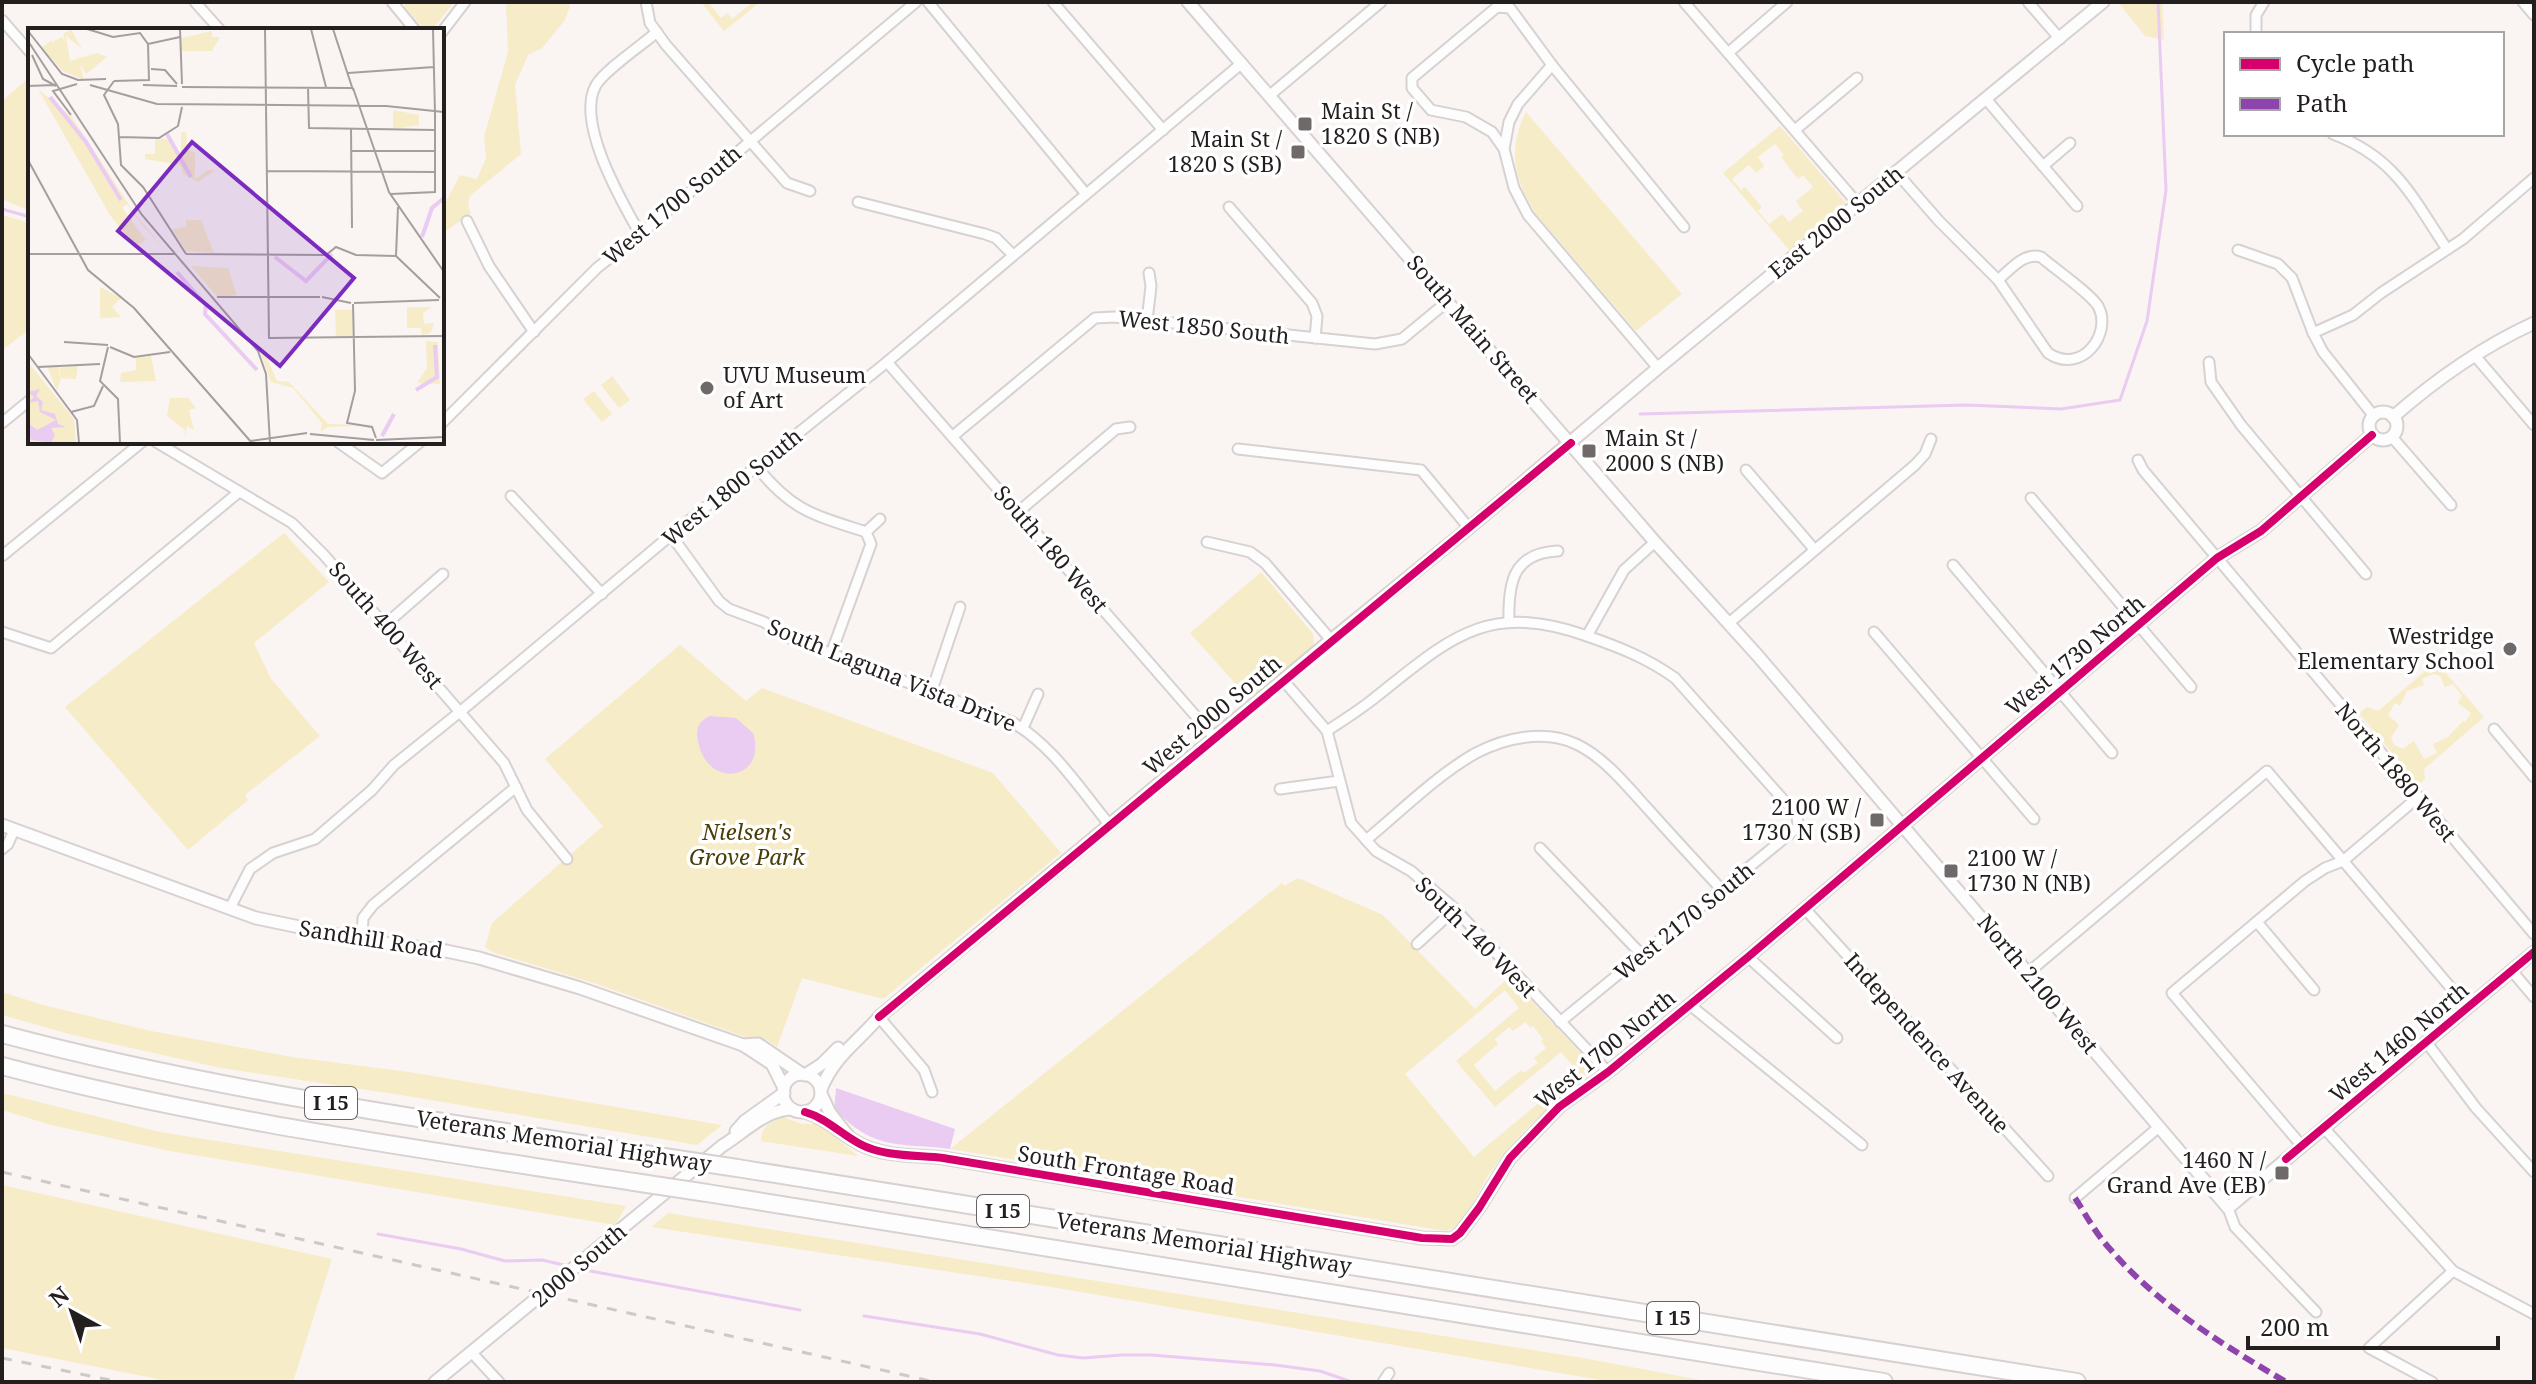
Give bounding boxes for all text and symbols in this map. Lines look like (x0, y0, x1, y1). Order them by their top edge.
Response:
inset map (28, 28, 444, 444)
legend (2224, 32, 2504, 136)
text: Cycle path (2296, 46, 2415, 79)
text: Path (2296, 86, 2348, 119)
place label: Main St / 1820 S (NB) (1321, 95, 1440, 150)
marker: Main St / 1820 S (NB) (1296, 115, 1314, 133)
place label: Main St / 1820 S (SB) (1168, 123, 1283, 178)
street label: West 1700 South (596, 137, 747, 271)
marker: Main St / 1820 S (SB) (1289, 143, 1307, 161)
street label: East 2000 South (1762, 158, 1909, 285)
street label: South Main Street (1401, 248, 1547, 409)
street label: West 1850 South (1117, 302, 1291, 350)
place label: UVU Museum of Art (723, 359, 866, 414)
marker: UVU Museum of Art (698, 379, 716, 397)
street label: West 1800 South (655, 420, 808, 552)
place label: Main St / 2000 S (NB) (1605, 422, 1724, 477)
marker: Main St / 2000 S (NB) (1580, 442, 1598, 460)
street label: South 180 West (988, 478, 1116, 619)
street label: South 400 West (323, 554, 451, 695)
street label: West 1730 North (1998, 587, 2150, 721)
street label: South Laguna Vista Drive (764, 610, 1021, 738)
place label: Westridge Elementary School (2297, 620, 2494, 675)
marker: Westridge Elementary School (2501, 640, 2519, 658)
street label: West 2000 South (1136, 647, 1287, 781)
street label: North 1880 West (2330, 695, 2464, 848)
place label: 2100 W / 1730 N (SB) (1742, 791, 1862, 846)
marker: 2100 W / 1730 N (SB) (1868, 811, 1886, 829)
park label: Nielsen's Grove Park (689, 816, 806, 871)
place label: 2100 W / 1730 N (NB) (1967, 842, 2091, 897)
street label: West 2170 South (1607, 854, 1760, 986)
marker: 2100 W / 1730 N (NB) (1942, 862, 1960, 880)
street label: South 140 West (1410, 869, 1544, 1004)
street label: North 2100 West (1972, 907, 2106, 1060)
street label: Sandhill Road (297, 912, 446, 964)
street label: Independence Avenue (1839, 946, 2017, 1139)
street label: West 1460 North (2322, 974, 2474, 1108)
street label: West 1700 North (1528, 982, 1681, 1114)
road number: I 15 (305, 1087, 357, 1119)
street label: Veterans Memorial Highway (414, 1102, 715, 1178)
street label: South Frontage Road (1016, 1137, 1237, 1201)
place label: 1460 N / Grand Ave (EB) (2107, 1144, 2267, 1199)
marker: 1460 N / Grand Ave (EB) (2273, 1164, 2291, 1182)
road number: I 15 (977, 1195, 1029, 1227)
street label: Veterans Memorial Highway (1054, 1204, 1355, 1280)
street label: 2000 South (525, 1216, 632, 1313)
north arrow (32, 1272, 112, 1352)
text: N (42, 1279, 75, 1313)
scale bar (2248, 1300, 2498, 1350)
road number: I 15 (1647, 1302, 1699, 1334)
text: 200 m (2260, 1310, 2329, 1343)

